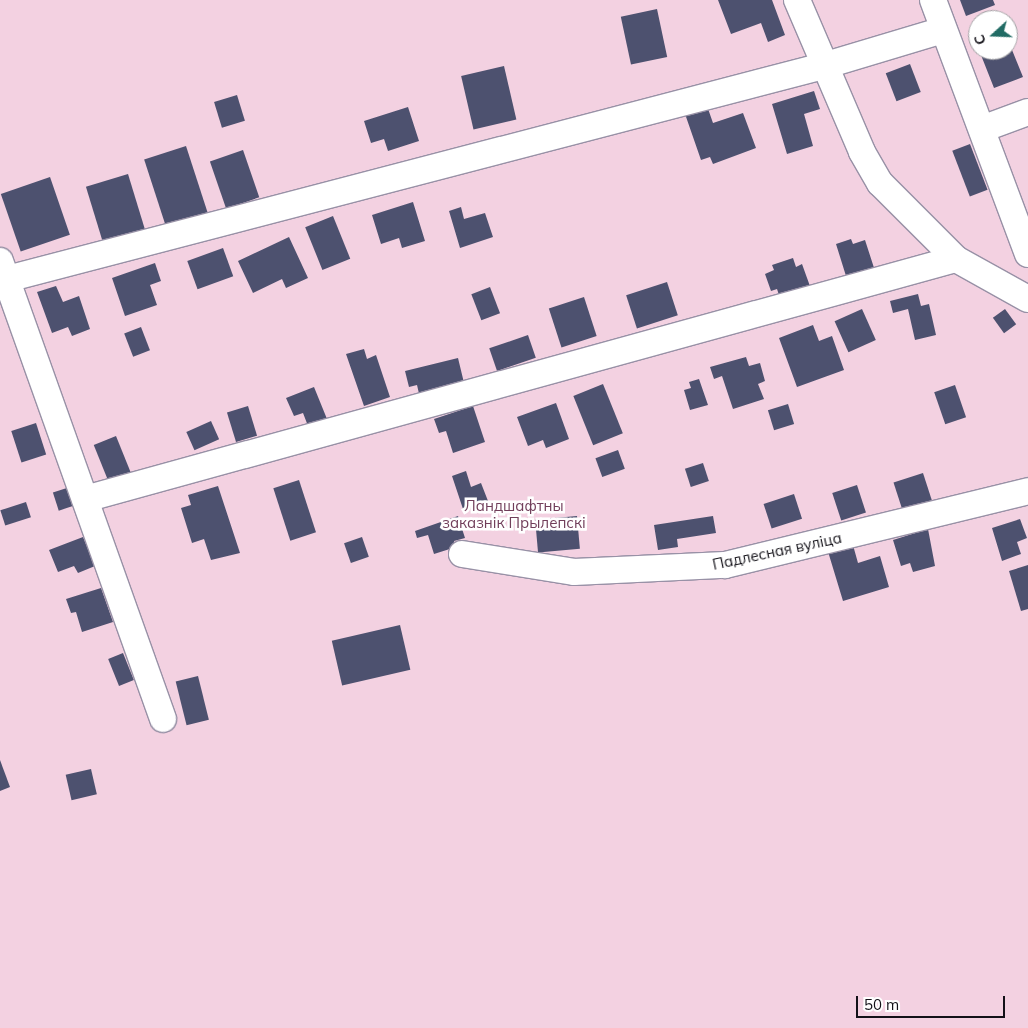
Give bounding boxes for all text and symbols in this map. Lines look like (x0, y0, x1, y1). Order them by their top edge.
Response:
north arrow (968, 10, 1018, 60)
text: С (970, 32, 990, 47)
park label: Ландшафтны заказнік Прылепскі (442, 496, 586, 531)
street label: Падлесная вуліца (711, 529, 843, 573)
scale bar (858, 986, 1007, 1018)
text: 50 m (864, 995, 899, 1014)

